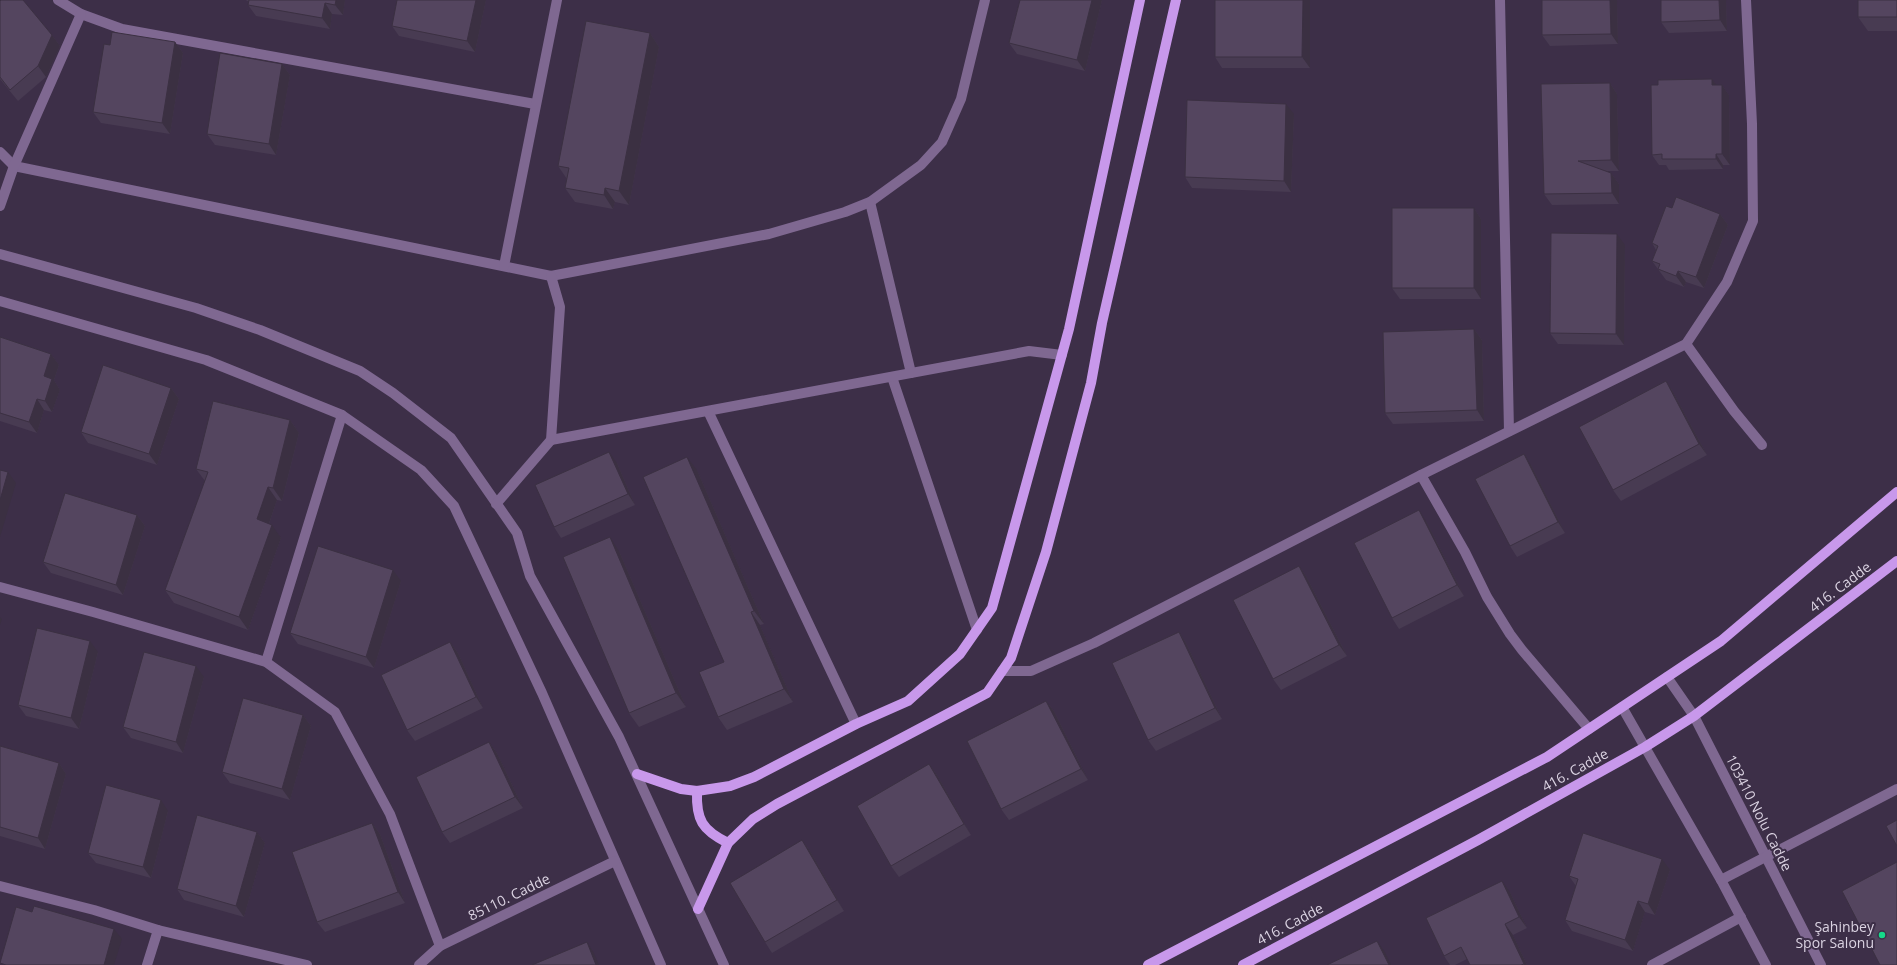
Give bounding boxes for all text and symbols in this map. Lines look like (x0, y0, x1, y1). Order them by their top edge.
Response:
street label: 416. Cadde (1805, 557, 1875, 616)
street label: 416. Cadde (1538, 744, 1611, 796)
street label: 103410 Nolu Cadde (1722, 751, 1797, 874)
street label: 85110. Cadde (465, 868, 553, 925)
street label: 416. Cadde (1253, 898, 1327, 949)
place label: Şahinbey Spor Salonu (1795, 917, 1875, 952)
marker: Şahinbey Spor Salonu (1877, 930, 1887, 940)

